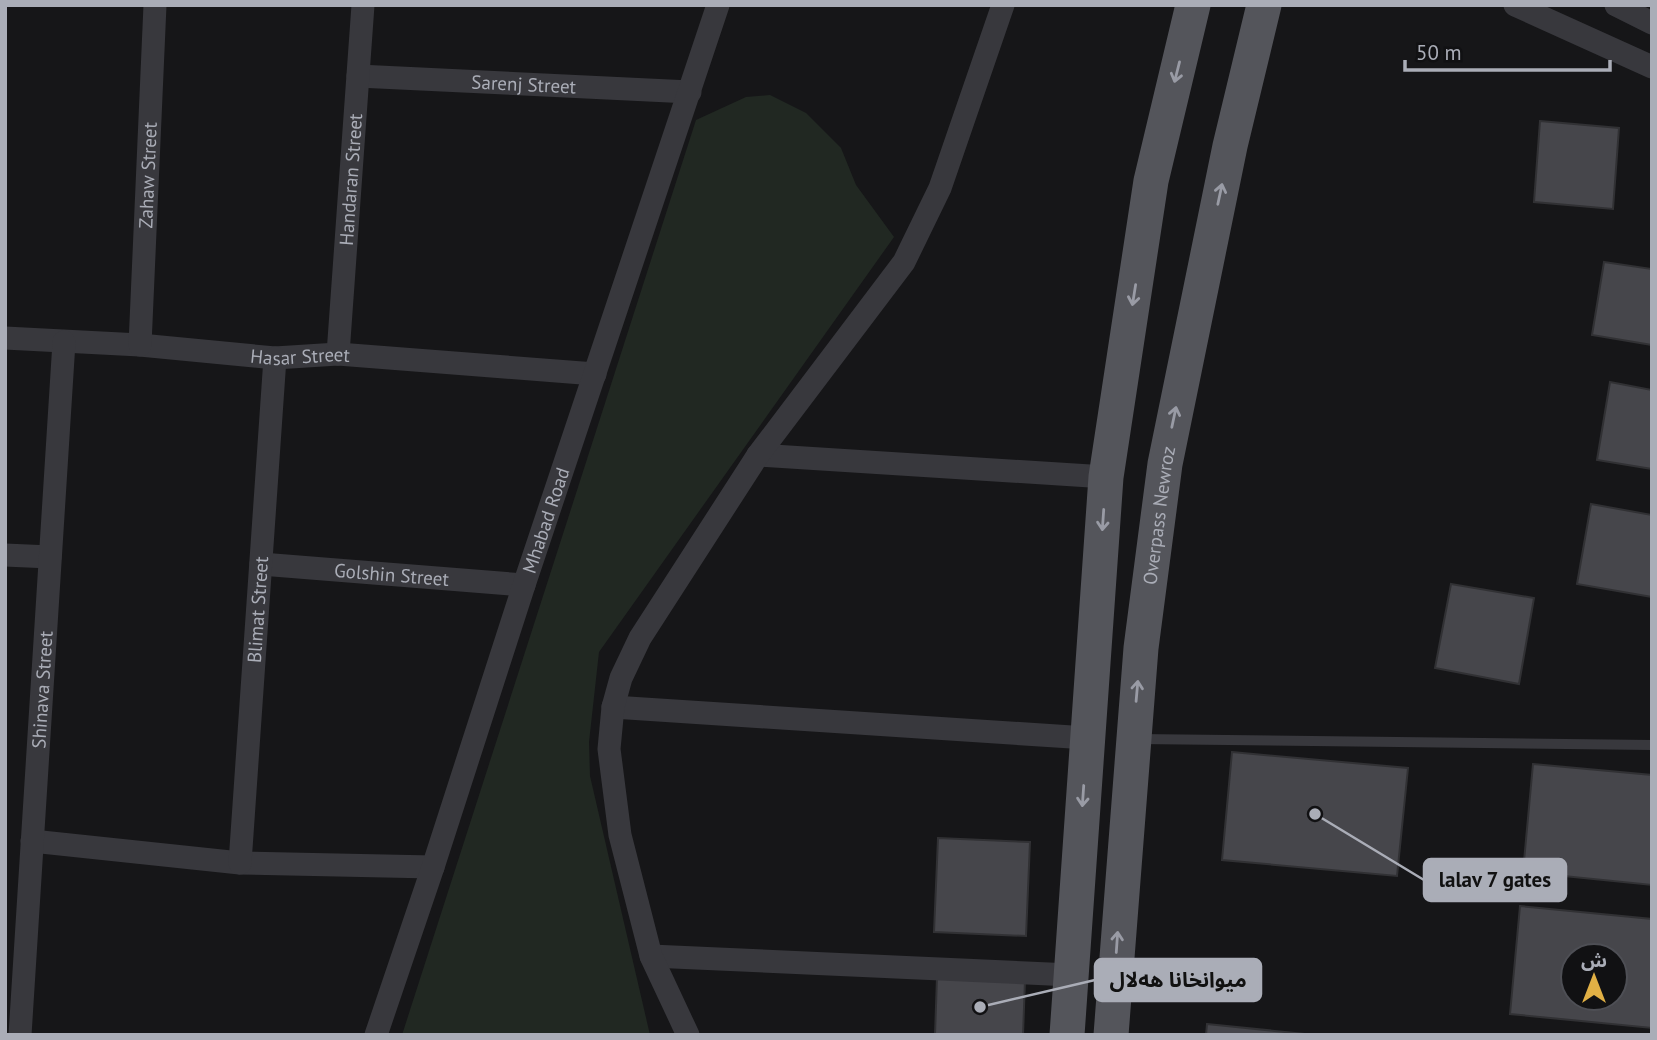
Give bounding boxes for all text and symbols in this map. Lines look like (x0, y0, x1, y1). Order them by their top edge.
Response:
scale bar (1405, 28, 1610, 72)
text: 50 m (1416, 39, 1462, 66)
one-way arrow (1170, 60, 1184, 83)
street label: Sarenj Street (471, 69, 577, 99)
street label: Handaran Street (334, 112, 367, 246)
street label: Zahaw Street (133, 121, 162, 229)
one-way arrow (1213, 183, 1227, 206)
one-way arrow (1127, 283, 1140, 306)
street label: Hasar Street (249, 342, 351, 370)
one-way arrow (1168, 406, 1182, 429)
street label: Overpass Newroz (1137, 444, 1180, 586)
street label: Mhabad Road (517, 464, 575, 576)
one-way arrow (1096, 508, 1109, 531)
street label: Blimat Street (242, 555, 273, 664)
street label: Golshin Street (333, 558, 450, 591)
street label: Shinava Street (26, 630, 58, 749)
one-way arrow (1130, 680, 1143, 703)
one-way arrow (1076, 784, 1089, 807)
callout: lalav 7 gates (1424, 859, 1566, 901)
text: lalav 7 gates (1439, 866, 1551, 893)
one-way arrow (1111, 931, 1124, 954)
north arrow (1559, 942, 1629, 1012)
text: ش (1581, 948, 1607, 972)
callout: میوانخانا هەلال (1095, 959, 1261, 1001)
text: میوانخانا هەلال (1109, 966, 1247, 993)

